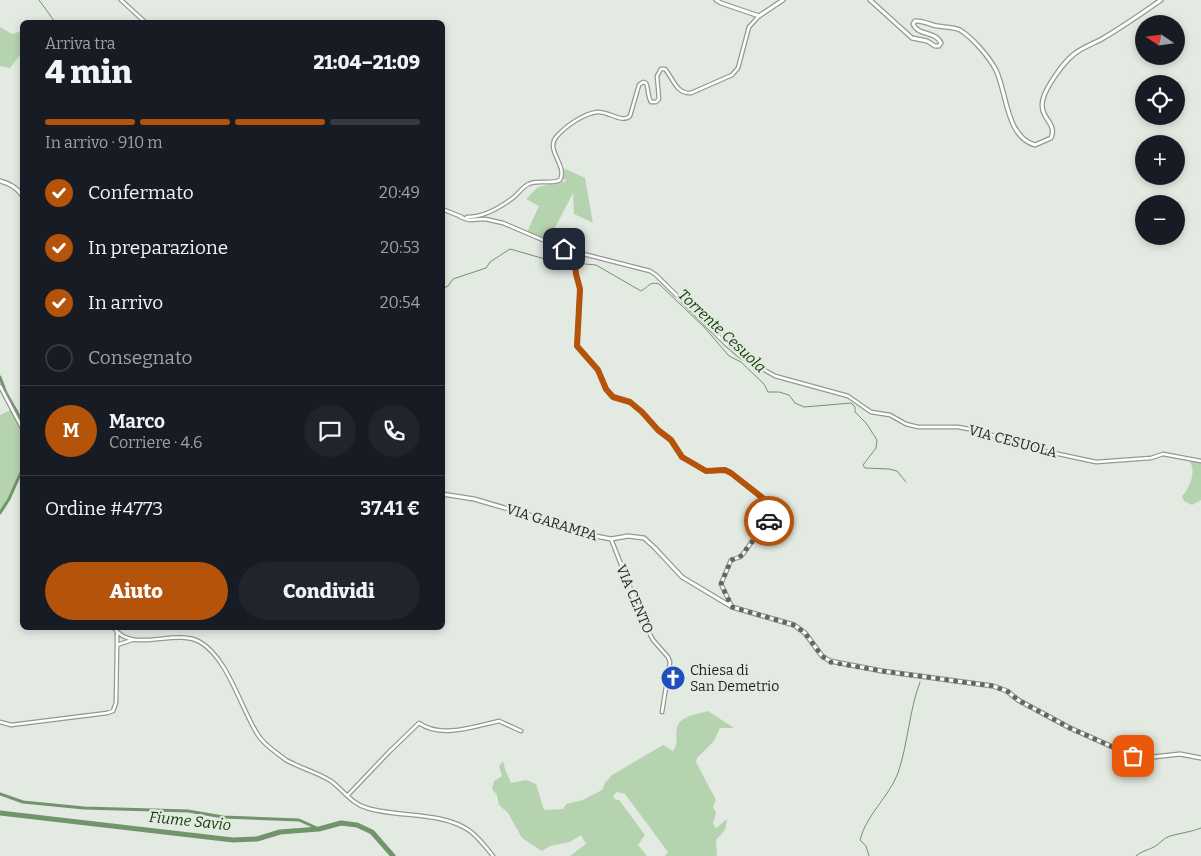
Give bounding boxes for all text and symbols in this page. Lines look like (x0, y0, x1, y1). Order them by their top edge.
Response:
north arrow (1135, 15, 1185, 65)
map controls (1135, 15, 1185, 245)
text: Arriva tra (45, 34, 115, 53)
text: 21:04–21:09 (314, 51, 420, 74)
text: 4 min (45, 53, 132, 91)
button: locate (1135, 75, 1185, 125)
text: In arrivo · 910 m (45, 133, 163, 152)
button: + (1135, 135, 1185, 185)
icon: check (45, 179, 73, 207)
text: Confermato (88, 181, 194, 204)
text: 20:49 (379, 183, 420, 202)
button: − (1135, 195, 1185, 245)
pin (543, 228, 585, 270)
icon: check (45, 234, 73, 262)
icon: home (550, 235, 578, 263)
text: In preparazione (88, 236, 228, 259)
text: 20:53 (380, 238, 420, 257)
water label: Torrente Cesuola (674, 286, 770, 376)
icon: check (45, 289, 73, 317)
text: In arrivo (88, 291, 163, 314)
text: 20:54 (380, 293, 420, 312)
text: Consegnato (88, 346, 193, 369)
button: chat (304, 405, 356, 457)
button: phone (368, 405, 420, 457)
text: Marco (109, 410, 165, 433)
text: M (63, 419, 79, 442)
street label: VIA CESUOLA (967, 421, 1059, 461)
text: Corriere · 4.6 (109, 433, 202, 452)
courier (744, 496, 794, 546)
text: Ordine #4773 (45, 497, 163, 520)
text: 37.41 € (360, 497, 420, 520)
street label: VIA GARAMPA (504, 500, 600, 544)
icon: car (755, 507, 783, 535)
button: Aiuto (45, 562, 228, 620)
button: Condividi (238, 562, 420, 620)
street label: VIA CENTO (612, 562, 657, 636)
place label: Chiesa di San Demetrio (690, 662, 779, 695)
church icon: Chiesa di San Demetrio (660, 665, 686, 691)
pin (1112, 735, 1154, 777)
icon: bag (1119, 742, 1147, 770)
water label: Fiume Savio (148, 808, 232, 834)

